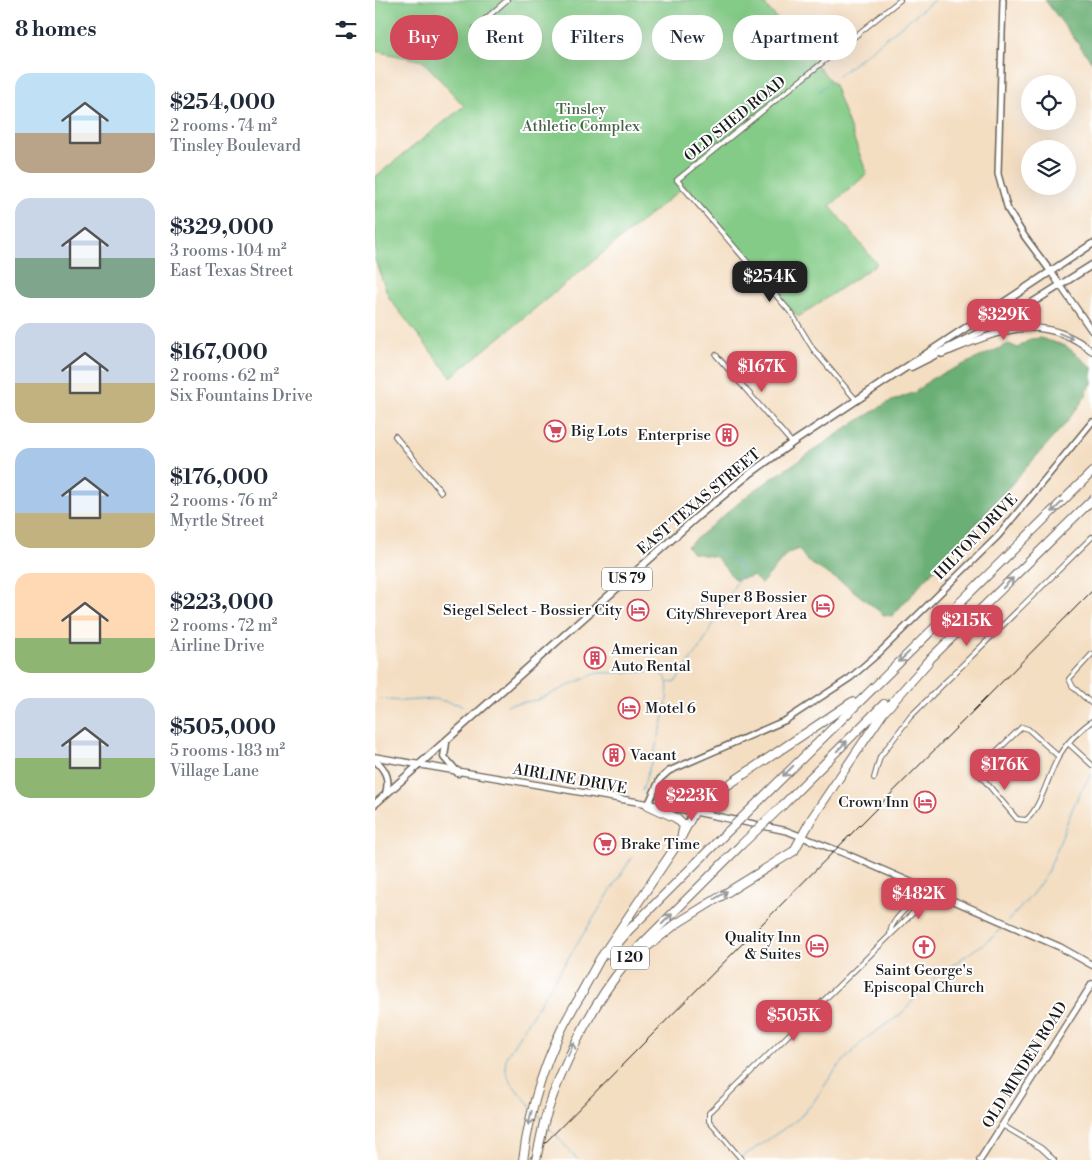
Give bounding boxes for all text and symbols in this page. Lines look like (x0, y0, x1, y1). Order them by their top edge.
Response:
chip: Buy (390, 15, 458, 60)
chip: Rent (468, 15, 542, 60)
chip: Filters (552, 15, 642, 60)
chip: New (652, 15, 723, 60)
chip: Apartment (733, 15, 857, 60)
icon: filters (332, 16, 360, 44)
text: 8 homes (15, 17, 97, 43)
street label: OLD SHED ROAD (680, 72, 790, 166)
map controls (1021, 75, 1076, 195)
button: locate (1021, 75, 1076, 130)
text: $254,000 (170, 90, 275, 116)
icon: home (55, 93, 115, 153)
park label: Tinsley Athletic Complex (521, 100, 640, 136)
text: 2 rooms · 74 m² (170, 116, 277, 136)
text: Tinsley Boulevard (170, 136, 301, 156)
button: layers (1021, 140, 1076, 195)
text: $329,000 (170, 215, 274, 241)
icon: home (55, 218, 115, 278)
text: 3 rooms · 104 m² (170, 241, 287, 261)
pin: $254K (735, 260, 805, 303)
text: East Texas Street (170, 261, 293, 281)
text: $254K (743, 267, 797, 287)
pin: $329K (969, 298, 1039, 341)
text: $329K (978, 305, 1030, 325)
one-way arrow (1058, 333, 1073, 342)
text: $167,000 (170, 340, 268, 366)
icon: home (55, 343, 115, 403)
pin: $167K (727, 350, 797, 393)
text: $167K (738, 357, 786, 377)
text: 2 rooms · 62 m² (170, 366, 279, 386)
text: Six Fountains Drive (170, 386, 313, 406)
supermarket icon: Big Lots (543, 419, 567, 443)
place label: Big Lots (570, 422, 627, 441)
building icon: Enterprise (715, 423, 739, 447)
place label: Enterprise (637, 426, 711, 445)
street label: EAST TEXAS STREET (633, 445, 765, 559)
text: $176,000 (170, 465, 268, 491)
icon: home (55, 468, 115, 528)
street label: HILTON DRIVE (930, 490, 1022, 584)
text: 2 rooms · 76 m² (170, 491, 278, 511)
one-way arrow (1052, 500, 1064, 512)
text: Myrtle Street (170, 511, 265, 531)
road number: US 79 (602, 568, 652, 590)
one-way arrow (1002, 576, 1014, 589)
place label: Super 8 Bossier City/Shreveport Area (666, 588, 808, 624)
text: $223,000 (170, 590, 274, 616)
icon: home (55, 593, 115, 653)
hotel icon: Super 8 Bossier City/Shreveport Area (811, 594, 835, 618)
hotel icon: Siegel Select - Bossier City (626, 598, 650, 622)
place label: Siegel Select - Bossier City (443, 601, 623, 620)
pin: $215K (932, 604, 1002, 647)
text: $215K (942, 611, 992, 631)
text: 2 rooms · 72 m² (170, 616, 277, 636)
text: Airline Drive (170, 636, 265, 656)
place label: American Auto Rental (610, 640, 691, 676)
building icon: American Auto Rental (583, 646, 607, 670)
one-way arrow (898, 651, 910, 663)
hotel icon: Motel 6 (617, 696, 641, 720)
place label: Motel 6 (645, 699, 696, 718)
text: $505,000 (170, 715, 276, 741)
icon: home (55, 718, 115, 778)
one-way arrow (836, 740, 849, 752)
text: 5 rooms · 183 m² (170, 741, 285, 761)
building icon: Vacant (602, 743, 626, 767)
place label: Vacant (629, 746, 677, 765)
pin: $176K (970, 748, 1040, 791)
text: $176K (981, 755, 1029, 775)
street label: AIRLINE DRIVE (511, 759, 628, 798)
text: Village Lane (170, 761, 259, 781)
one-way arrow (782, 765, 794, 777)
pin: $223K (657, 780, 727, 822)
text: $223K (666, 786, 718, 806)
hotel icon: Crown Inn (913, 790, 937, 814)
place label: Crown Inn (838, 793, 909, 812)
supermarket icon: Brake Time (593, 832, 617, 856)
place label: Brake Time (620, 835, 700, 854)
pin: $482K (884, 878, 954, 920)
text: $482K (892, 884, 946, 904)
one-way arrow (713, 890, 727, 900)
one-way arrow (660, 913, 673, 925)
place label: Quality Inn & Suites (725, 928, 801, 964)
hotel icon: Quality Inn & Suites (805, 934, 829, 958)
church icon: Saint George's Episcopal Church (912, 935, 936, 959)
road number: I 20 (611, 946, 649, 970)
place label: Saint George's Episcopal Church (864, 961, 984, 997)
street label: OLD MINDEN ROAD (978, 998, 1072, 1132)
pin: $505K (759, 1000, 829, 1042)
text: $505K (767, 1006, 821, 1026)
one-way arrow (567, 1042, 577, 1057)
one-way arrow (525, 1110, 534, 1126)

